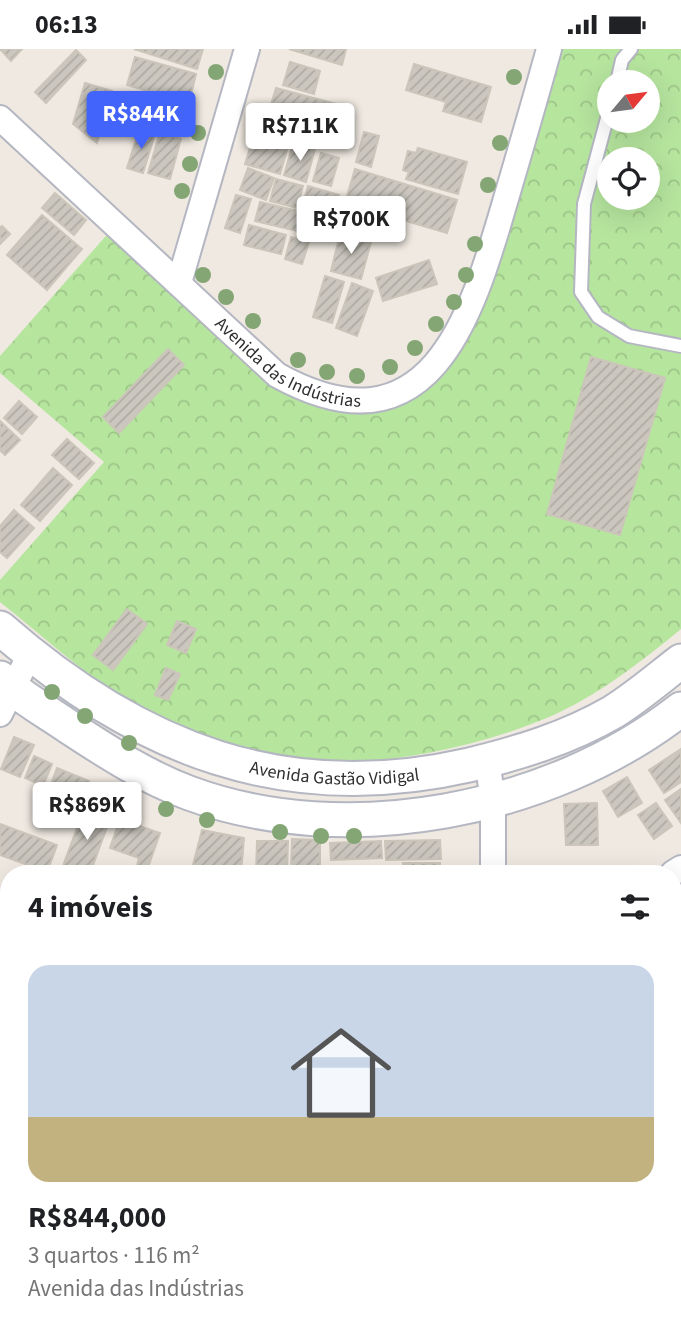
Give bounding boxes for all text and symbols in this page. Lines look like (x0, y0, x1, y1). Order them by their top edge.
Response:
text: 06:13 (35, 6, 98, 43)
north arrow (597, 70, 660, 133)
map controls (597, 70, 660, 210)
pin: R$844K (84, 91, 198, 151)
text: R$844K (103, 97, 179, 130)
pin: R$711K (243, 103, 357, 163)
text: R$711K (262, 109, 338, 142)
button: locate (597, 147, 660, 210)
pin: R$700K (294, 197, 408, 256)
text: R$700K (313, 202, 389, 235)
street label: Avenida das Indústrias (210, 311, 361, 413)
street label: Avenida Gastão Vidigal (247, 755, 421, 791)
pin: R$869K (30, 783, 144, 842)
text: R$869K (49, 788, 125, 821)
text: 4 imóveis (28, 886, 153, 929)
icon: filters (616, 888, 654, 926)
icon: home (278, 1010, 404, 1136)
text: R$844,000 (28, 1196, 166, 1239)
text: 3 quartos · 116 m² (28, 1239, 200, 1272)
text: Avenida das Indústrias (28, 1272, 244, 1305)

